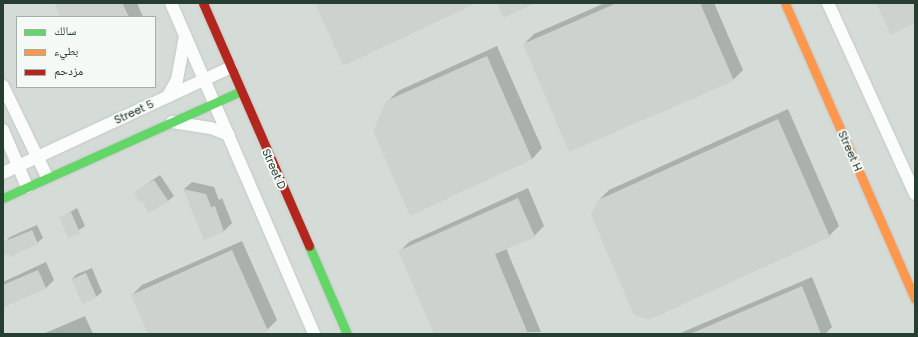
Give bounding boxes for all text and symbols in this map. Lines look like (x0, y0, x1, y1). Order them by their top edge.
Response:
legend (16, 16, 156, 88)
text: سالك (54, 22, 76, 39)
text: بطيء (54, 42, 78, 59)
text: مزدحم (54, 62, 83, 79)
street label: Street 5 (112, 97, 156, 127)
street label: Street H (835, 129, 865, 173)
street label: Street D (259, 147, 289, 191)

